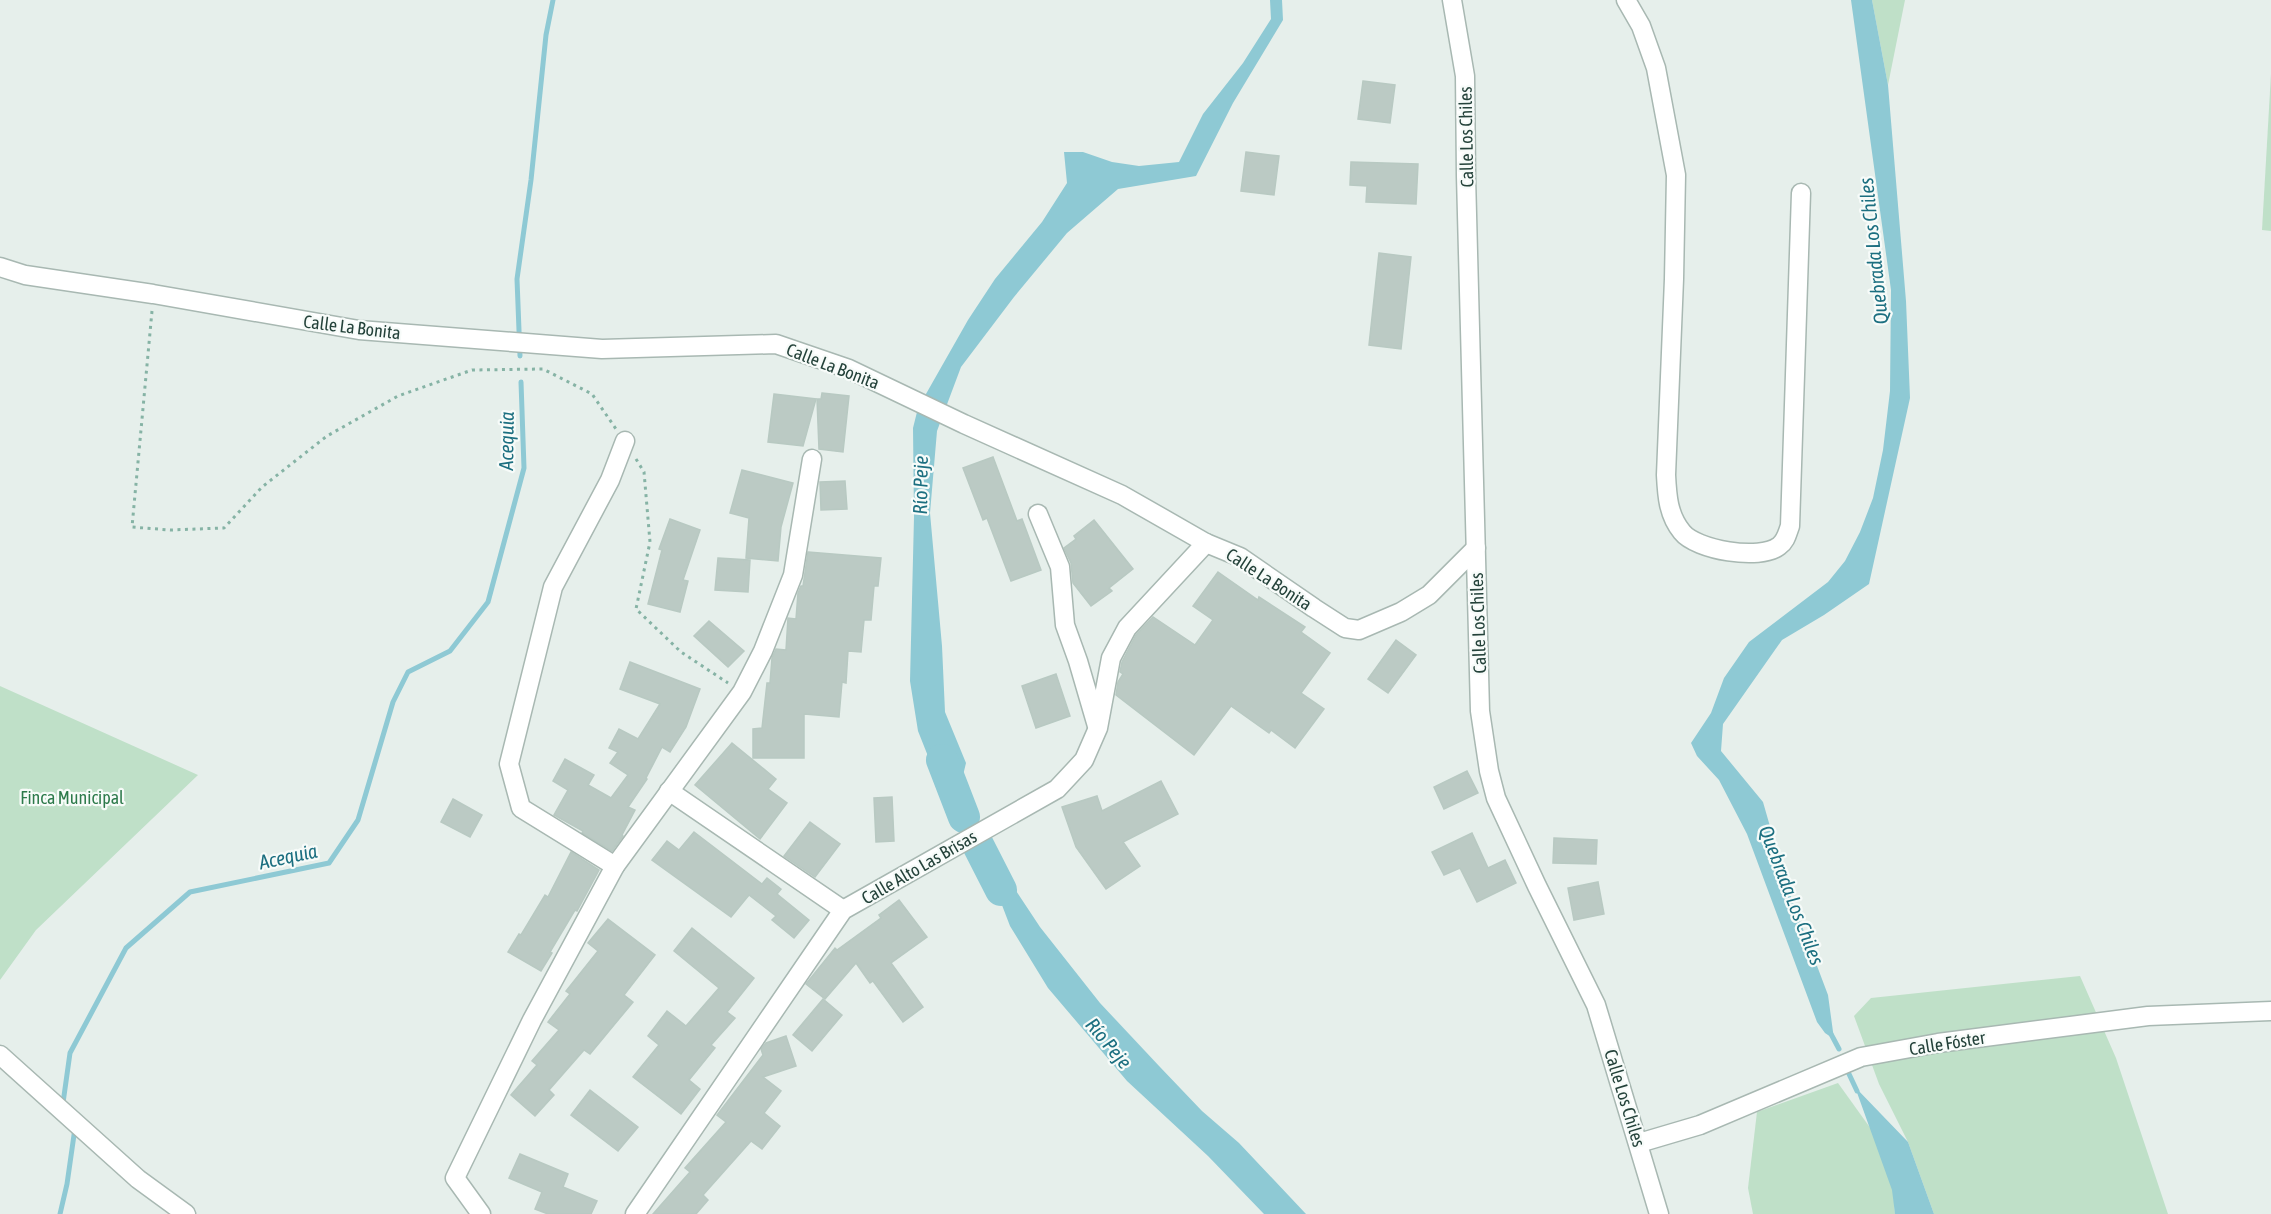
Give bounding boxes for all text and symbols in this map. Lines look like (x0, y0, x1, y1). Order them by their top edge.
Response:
street label: Calle Los Chiles (1455, 86, 1477, 188)
water label: Quebrada Los Chiles (1854, 176, 1892, 326)
street label: Calle La Bonita (302, 311, 402, 343)
street label: Calle La Bonita (784, 339, 882, 393)
water label: Acequia (494, 411, 518, 472)
water label: Río Peje (908, 455, 932, 515)
street label: Calle La Bonita (1222, 544, 1316, 614)
street label: Calle Los Chiles (1466, 572, 1490, 674)
park label: Finca Municipal (20, 787, 124, 808)
water label: Quebrada Los Chiles (1755, 822, 1829, 968)
street label: Calle Alto Las Brisas (858, 826, 980, 908)
water label: Acequia (256, 839, 319, 874)
water label: Río Peje (1081, 1013, 1137, 1073)
street label: Calle Fóster (1907, 1027, 1987, 1059)
street label: Calle Los Chiles (1600, 1047, 1650, 1149)

